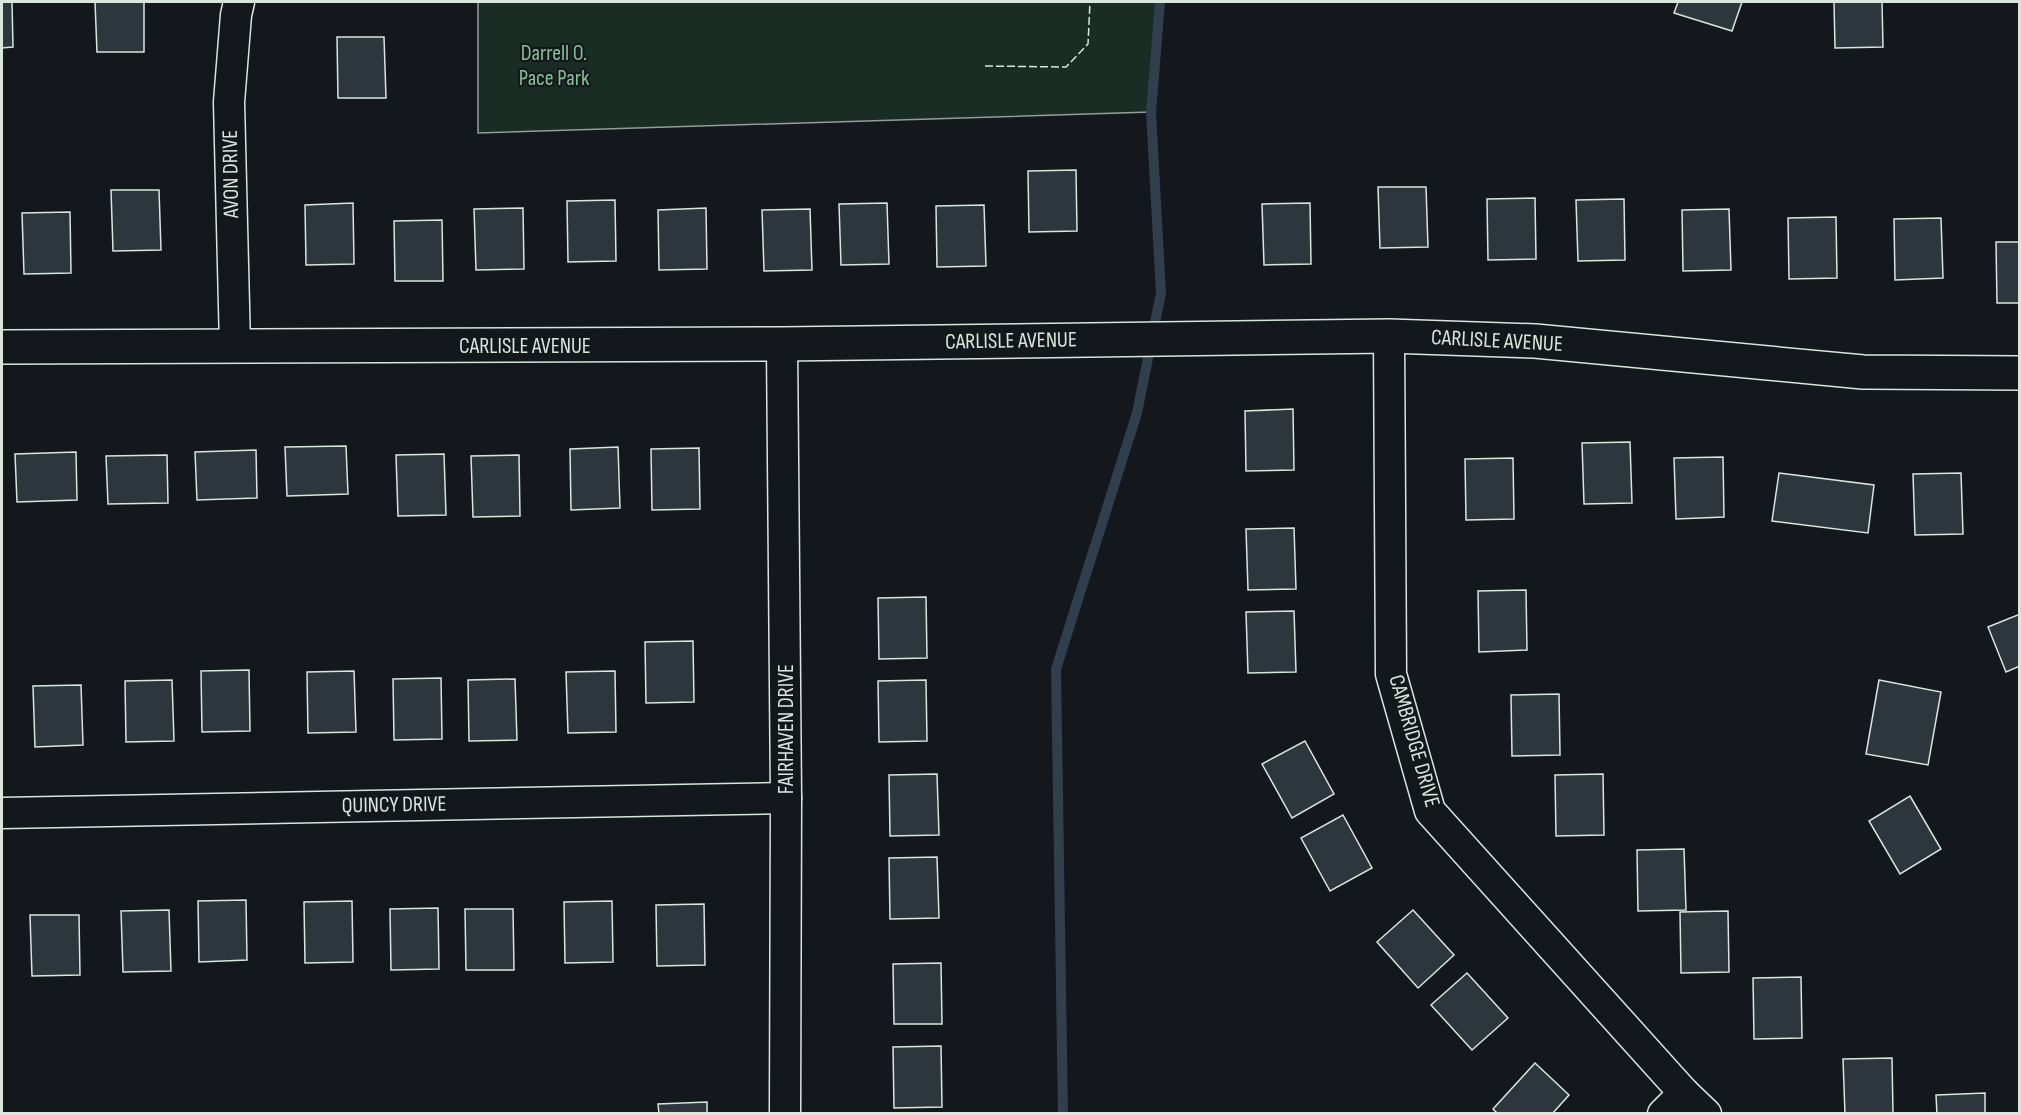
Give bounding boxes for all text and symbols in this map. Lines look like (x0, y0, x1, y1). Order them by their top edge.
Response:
park label: Darrell O. Pace Park (519, 40, 590, 92)
street label: AVON DRIVE (217, 130, 245, 219)
street label: CARLISLE AVENUE (1430, 324, 1564, 358)
street label: CARLISLE AVENUE (945, 326, 1077, 356)
street label: CARLISLE AVENUE (459, 333, 591, 360)
street label: FAIRHAVEN DRIVE (773, 664, 800, 794)
street label: CAMBRIDGE DRIVE (1382, 672, 1446, 810)
street label: QUINCY DRIVE (341, 791, 447, 819)

